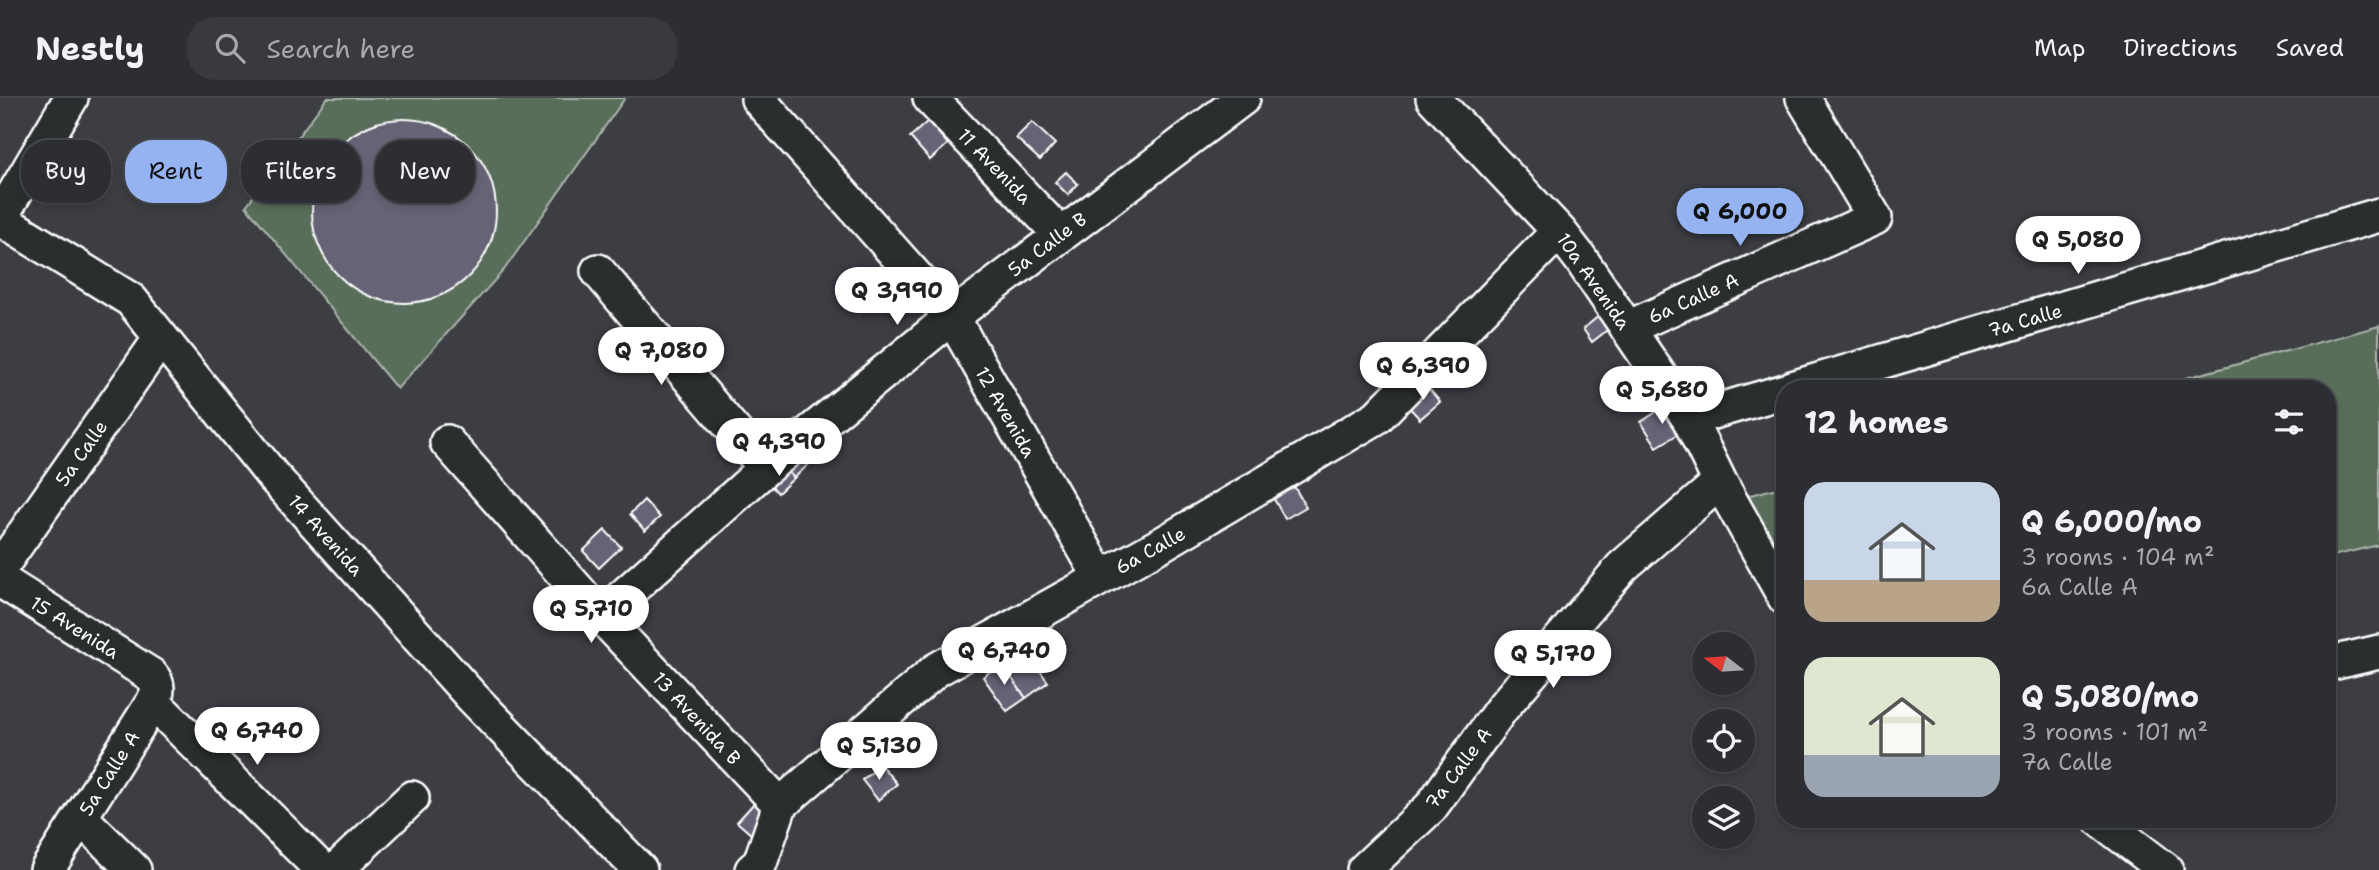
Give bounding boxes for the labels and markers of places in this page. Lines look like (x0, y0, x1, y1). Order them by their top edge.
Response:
pin: Q 6,000 (1675, 188, 1805, 248)
pin: Q 5,080 (2013, 216, 2143, 276)
pin: Q 3,990 (832, 268, 962, 327)
pin: Q 7,080 (596, 328, 726, 387)
pin: Q 6,390 (1358, 342, 1488, 402)
pin: Q 5,680 (1597, 366, 1727, 426)
pin: Q 4,390 (714, 418, 844, 478)
pin: Q 5,710 (526, 586, 656, 645)
pin: Q 6,740 (939, 628, 1069, 687)
pin: Q 5,170 (1488, 630, 1618, 690)
pin: Q 6,740 (192, 708, 322, 767)
pin: Q 5,130 (814, 722, 944, 782)

